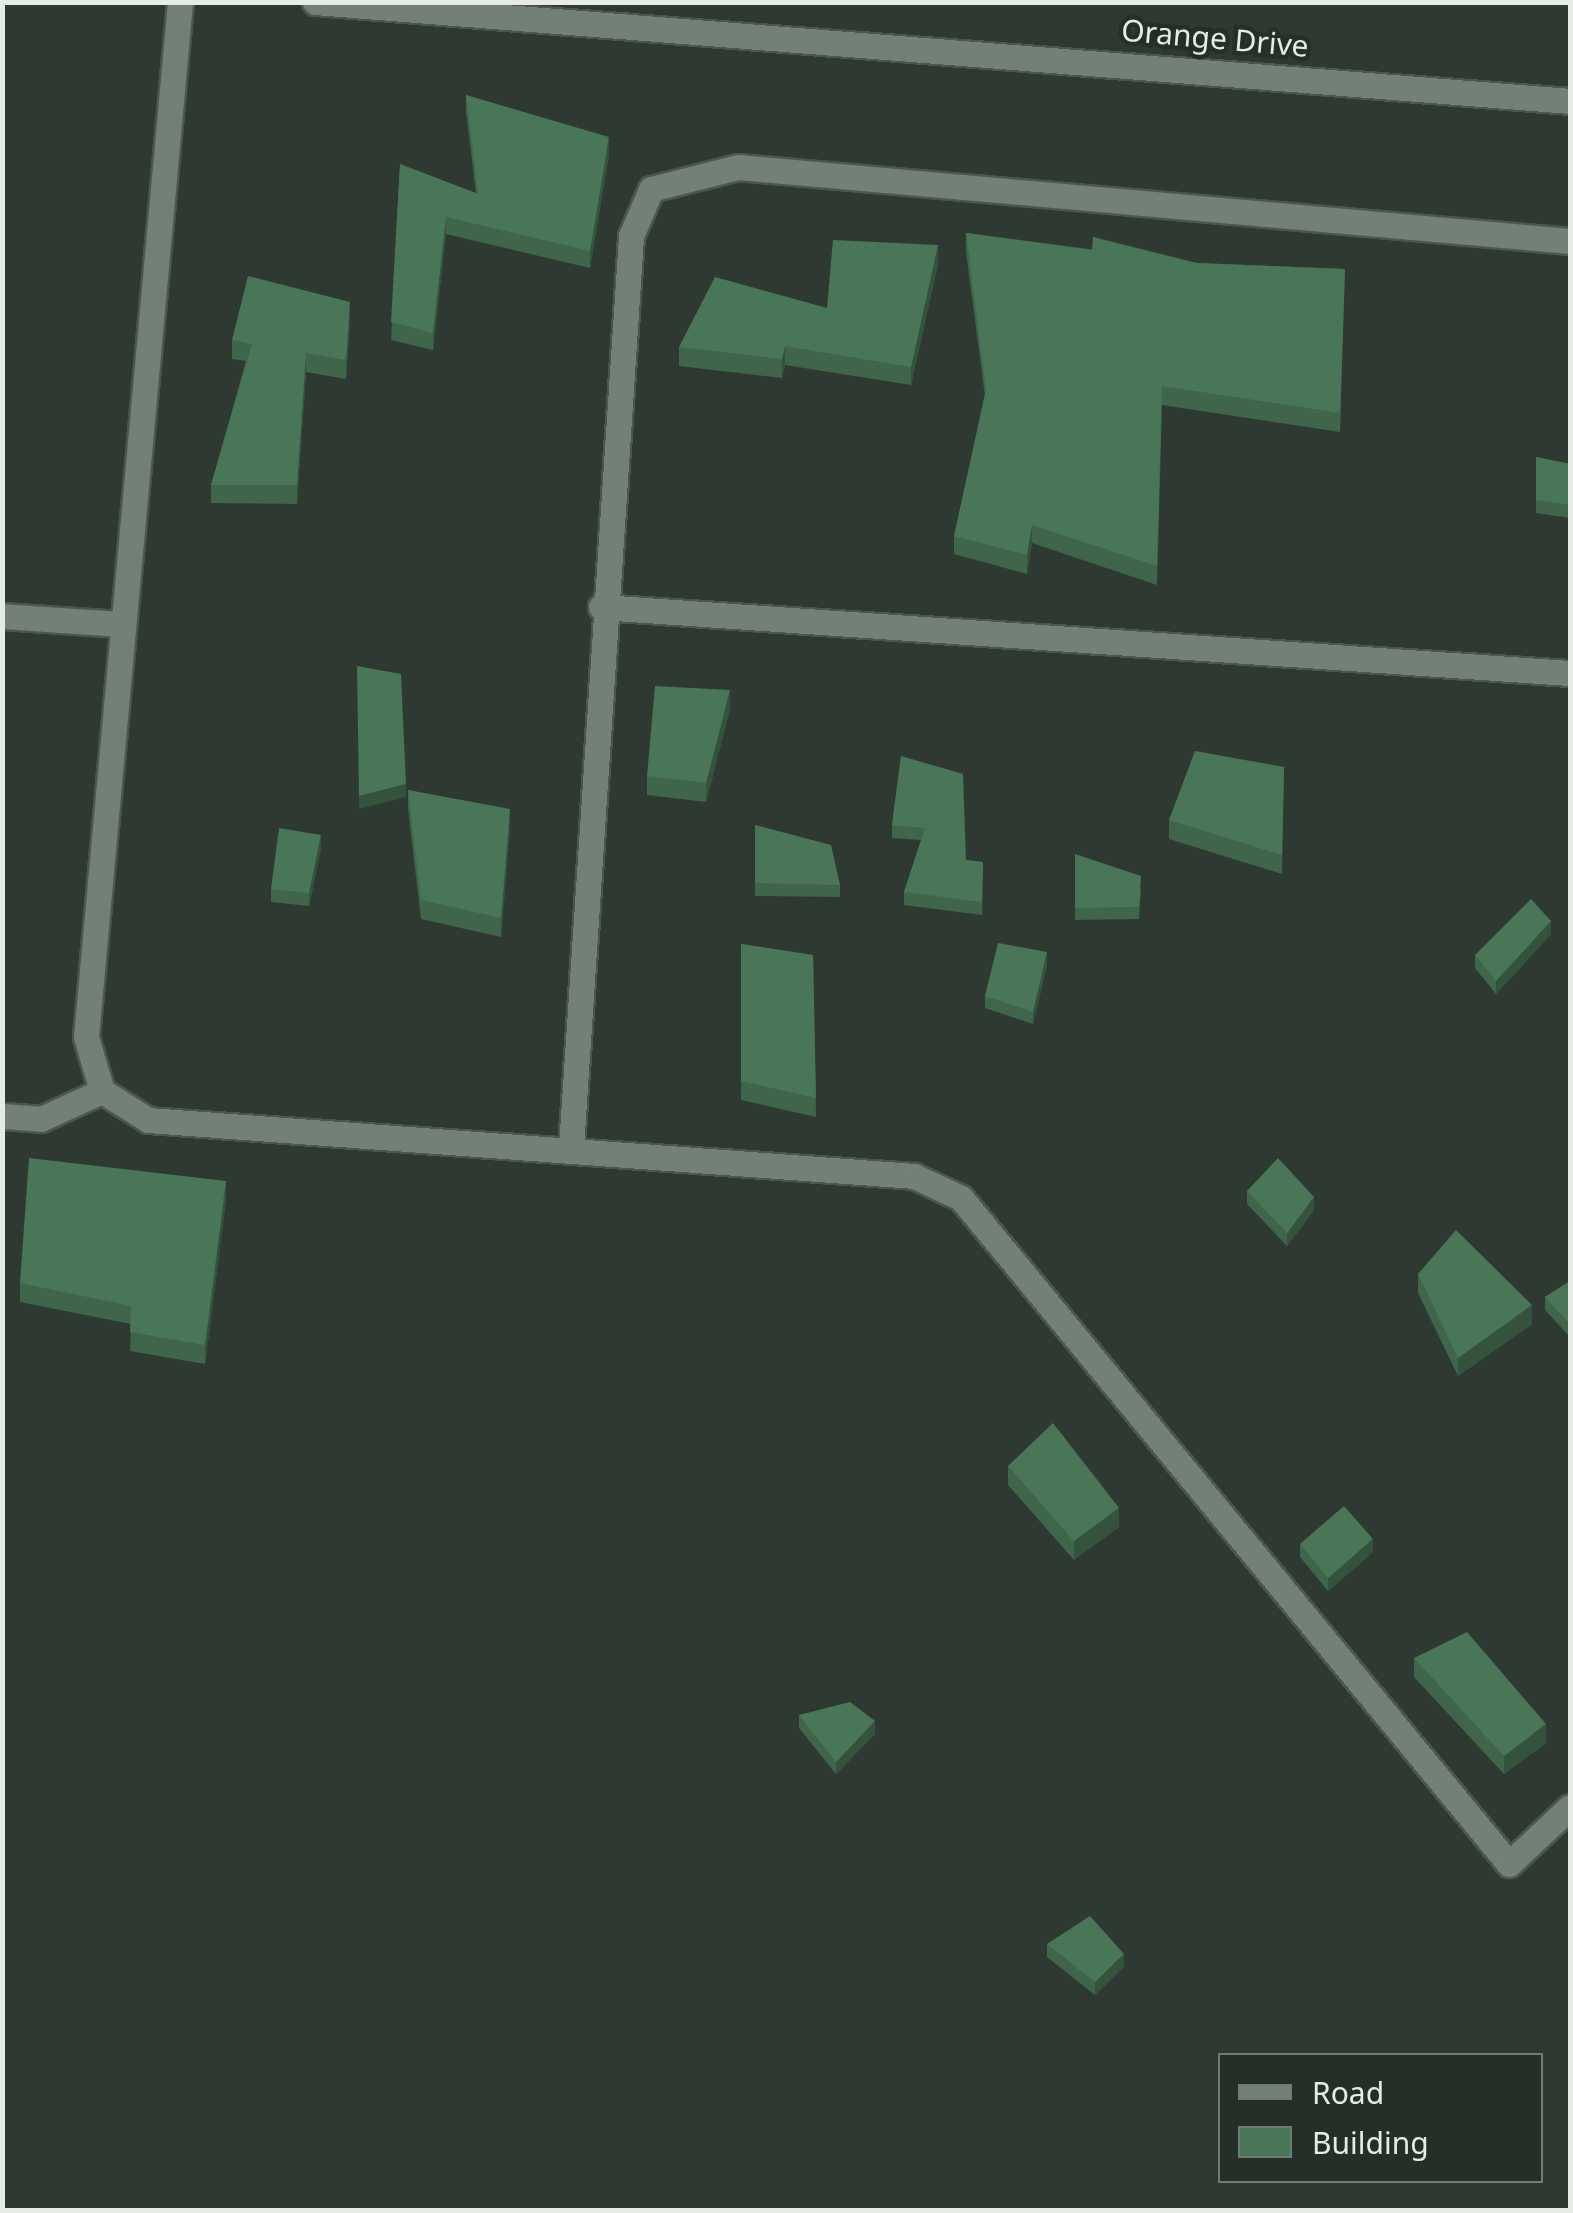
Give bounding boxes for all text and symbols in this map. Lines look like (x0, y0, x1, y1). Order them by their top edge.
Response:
street label: Orange Drive (1120, 12, 1310, 64)
legend (1218, 2053, 1543, 2183)
text: Road (1312, 2072, 1384, 2113)
text: Building (1312, 2122, 1429, 2163)

